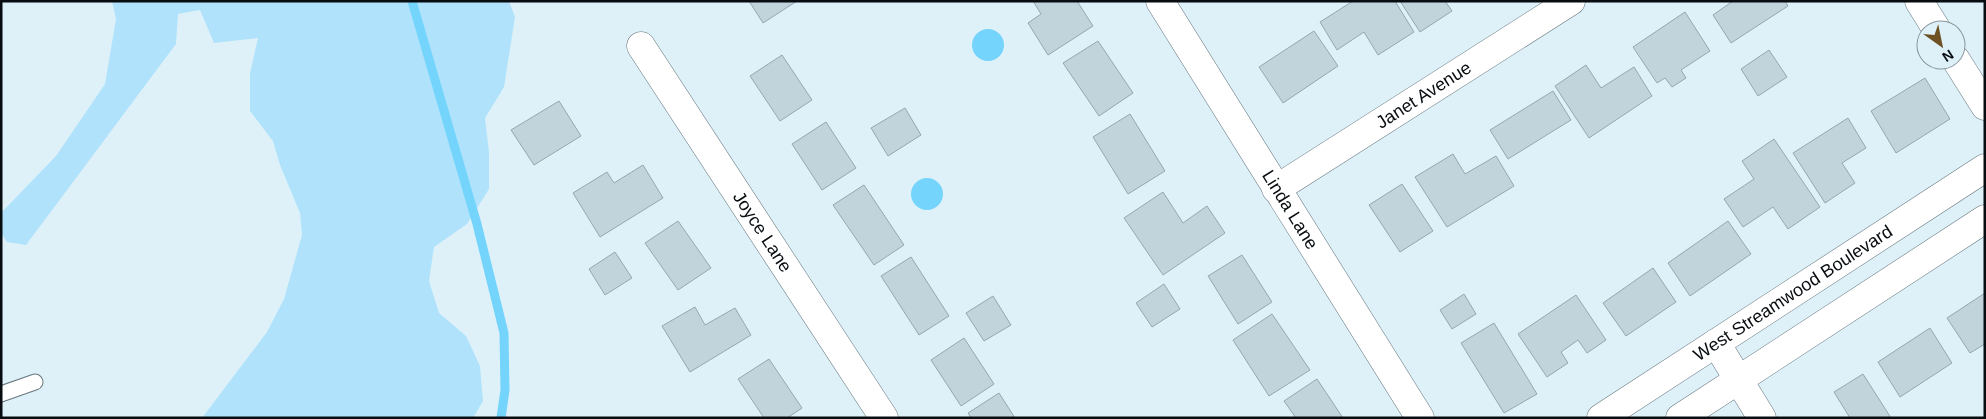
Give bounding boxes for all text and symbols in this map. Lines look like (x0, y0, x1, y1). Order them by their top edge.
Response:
north arrow (1916, 20, 1966, 70)
text: N (1939, 46, 1957, 65)
street label: Janet Avenue (1372, 57, 1475, 133)
street label: Linda Lane (1258, 167, 1322, 253)
street label: Joyce Lane (729, 188, 796, 276)
street label: West Streamwood Boulevard (1690, 221, 1896, 365)

